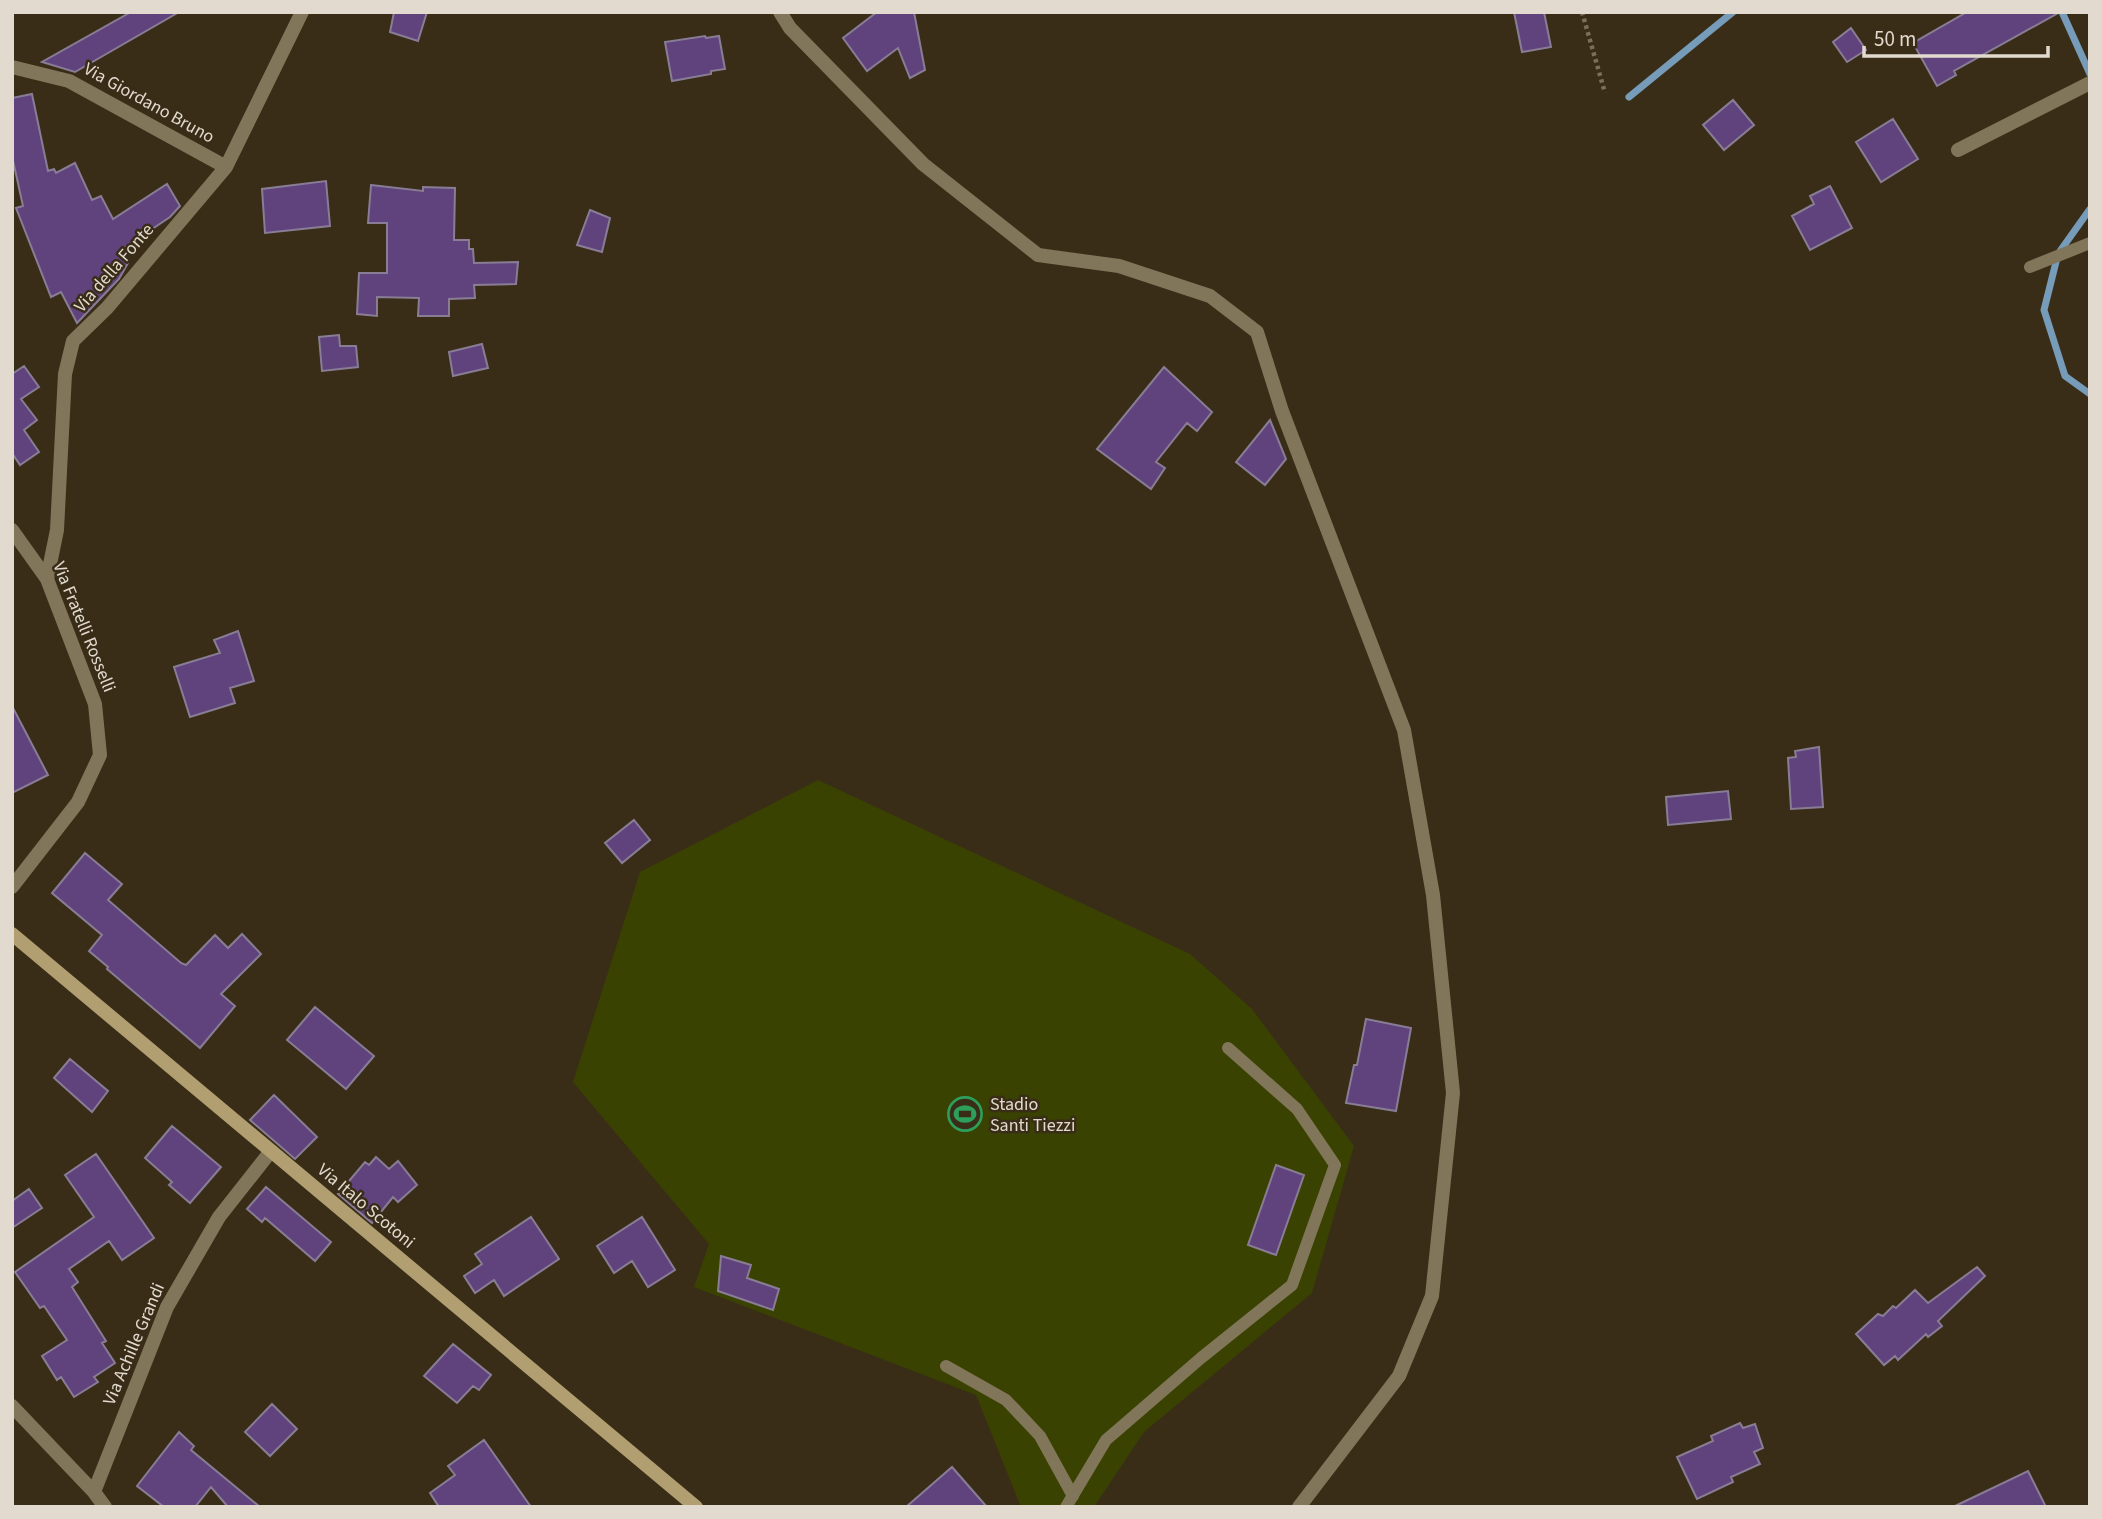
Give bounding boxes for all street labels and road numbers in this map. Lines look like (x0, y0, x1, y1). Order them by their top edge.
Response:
street label: Via Giordano Bruno (79, 57, 219, 149)
street label: Via della Fonte (68, 218, 160, 318)
street label: Via Fratelli Rosselli (46, 558, 122, 696)
street label: Via Italo Scotoni (312, 1158, 420, 1254)
street label: Via Achille Grandi (97, 1279, 171, 1409)

